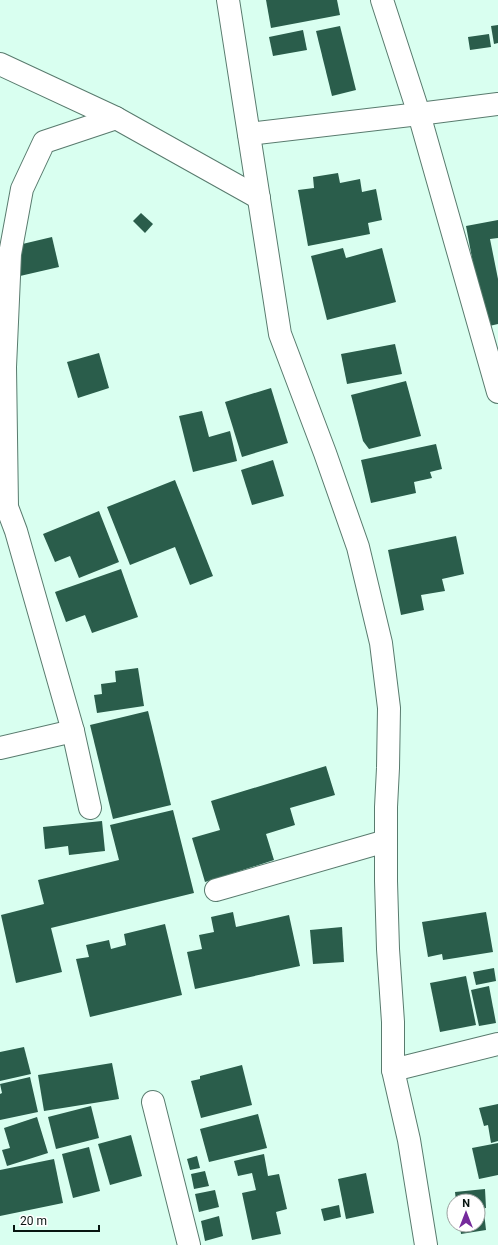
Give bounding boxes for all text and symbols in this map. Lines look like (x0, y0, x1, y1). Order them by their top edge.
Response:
north arrow (446, 1193, 486, 1233)
text: N (462, 1197, 470, 1210)
scale bar (14, 1207, 99, 1233)
text: 20 m (20, 1214, 47, 1228)

